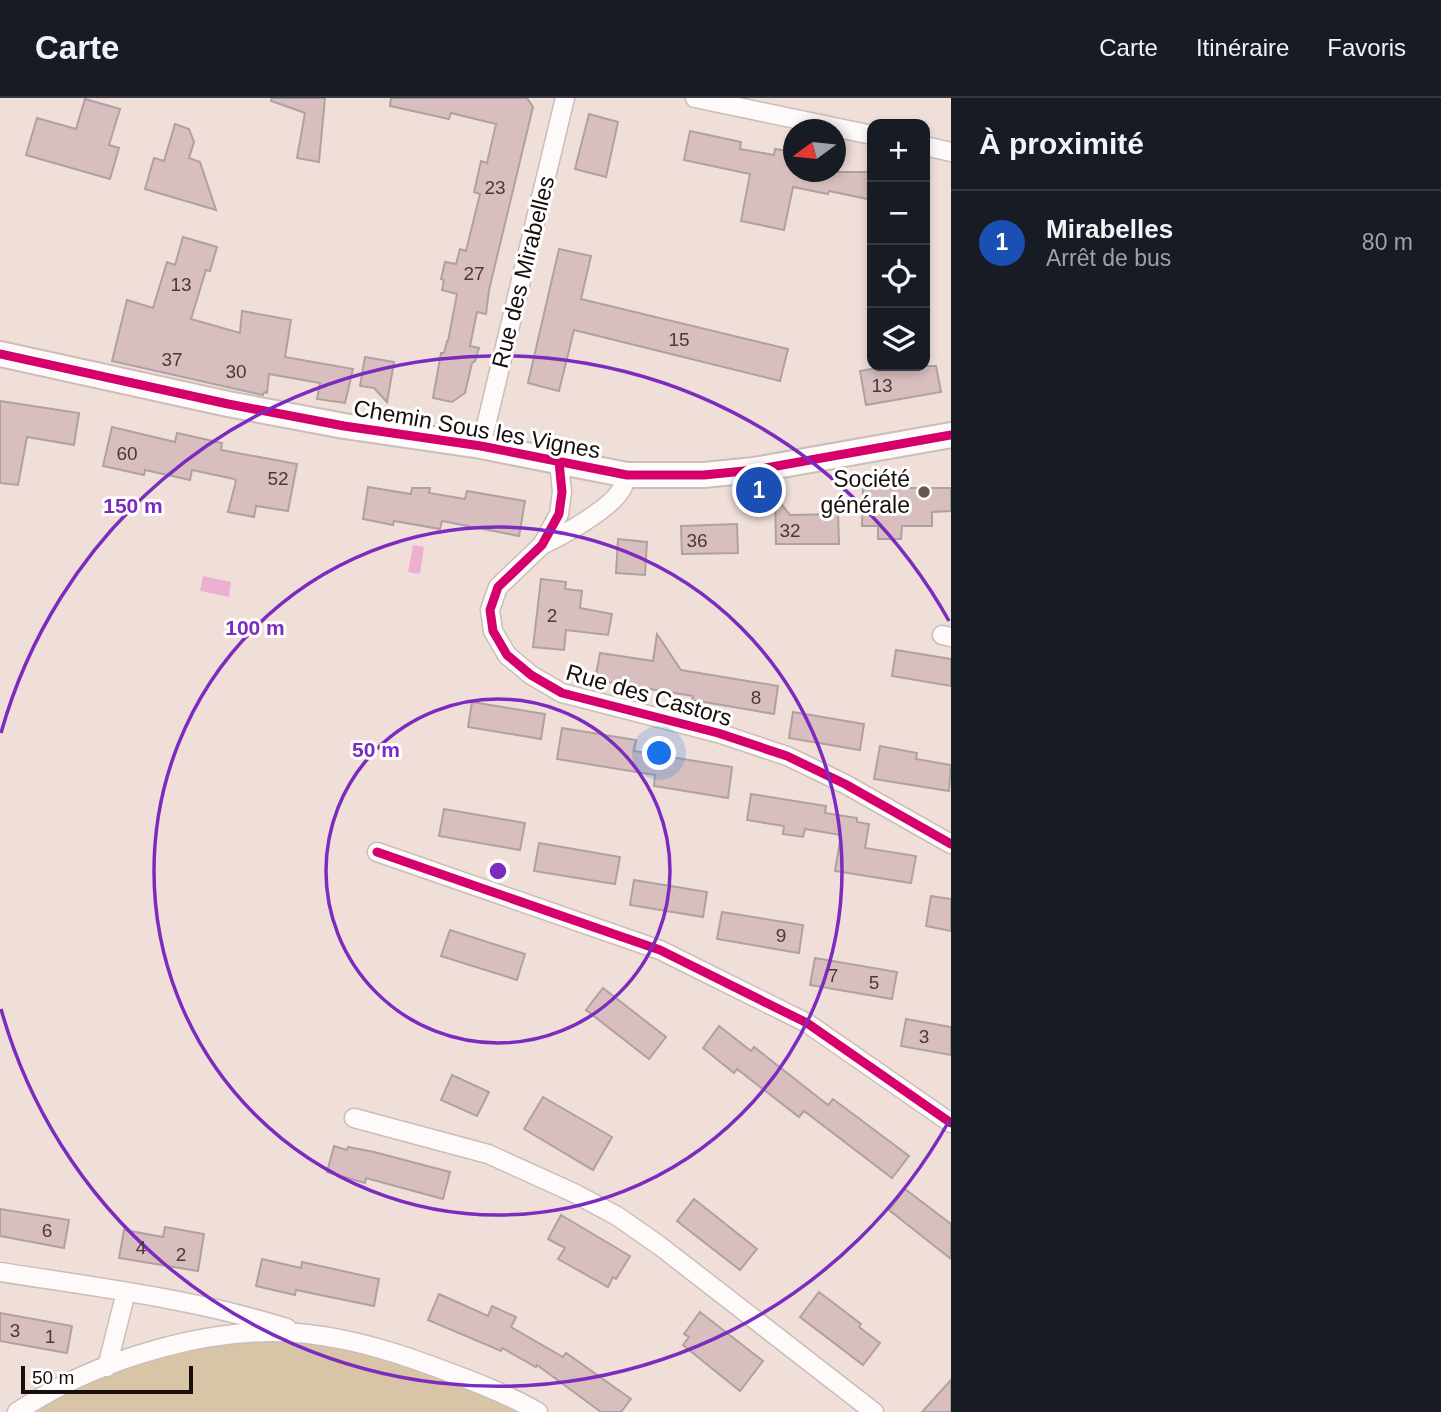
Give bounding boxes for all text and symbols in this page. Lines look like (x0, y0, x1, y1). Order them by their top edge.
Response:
text: Carte (35, 29, 119, 66)
text: Carte (1099, 34, 1158, 61)
text: Itinéraire (1196, 34, 1289, 61)
text: Favoris (1327, 34, 1406, 61)
north arrow (783, 119, 846, 182)
map controls (867, 119, 930, 371)
button: + (867, 119, 930, 182)
text: À proximité (979, 127, 1144, 160)
street label: Rue des Mirabelles (487, 173, 559, 371)
house number: 23 (484, 177, 506, 198)
button: − (867, 182, 930, 245)
text: Mirabelles (1046, 214, 1173, 244)
text: 1 (996, 229, 1008, 255)
text: 80 m (1362, 229, 1413, 255)
button: locate (867, 245, 930, 308)
text: Arrêt de bus (1046, 245, 1171, 271)
house number: 27 (463, 263, 485, 284)
house number: 13 (170, 274, 192, 295)
button: layers (867, 308, 930, 371)
house number: 15 (668, 329, 690, 350)
house number: 37 (161, 349, 183, 370)
house number: 30 (225, 361, 247, 382)
house number: 13 (871, 375, 893, 396)
street label: Chemin Sous les Vignes (352, 394, 602, 464)
house number: 60 (116, 443, 138, 464)
pin: 1 (736, 464, 782, 516)
place label: Société générale (820, 466, 910, 518)
house number: 52 (267, 468, 289, 489)
marker: Société générale (916, 484, 932, 500)
text: 150 m (103, 494, 163, 517)
house number: 32 (779, 520, 801, 541)
house number: 36 (686, 530, 708, 551)
house number: 2 (547, 605, 557, 626)
text: 100 m (225, 616, 285, 639)
street label: Rue des Castors (563, 659, 735, 731)
house number: 8 (751, 687, 761, 708)
your location (642, 736, 676, 770)
text: 50 m (352, 738, 400, 761)
centre of rings (486, 859, 510, 883)
house number: 9 (776, 925, 786, 946)
house number: 7 (828, 965, 838, 986)
house number: 5 (869, 972, 879, 993)
house number: 3 (919, 1026, 929, 1047)
house number: 6 (42, 1220, 52, 1241)
house number: 4 (136, 1237, 147, 1258)
house number: 2 (176, 1244, 186, 1265)
house number: 3 (10, 1320, 20, 1341)
house number: 1 (45, 1326, 55, 1347)
scale bar (21, 1363, 192, 1395)
text: 50 m (32, 1367, 74, 1388)

